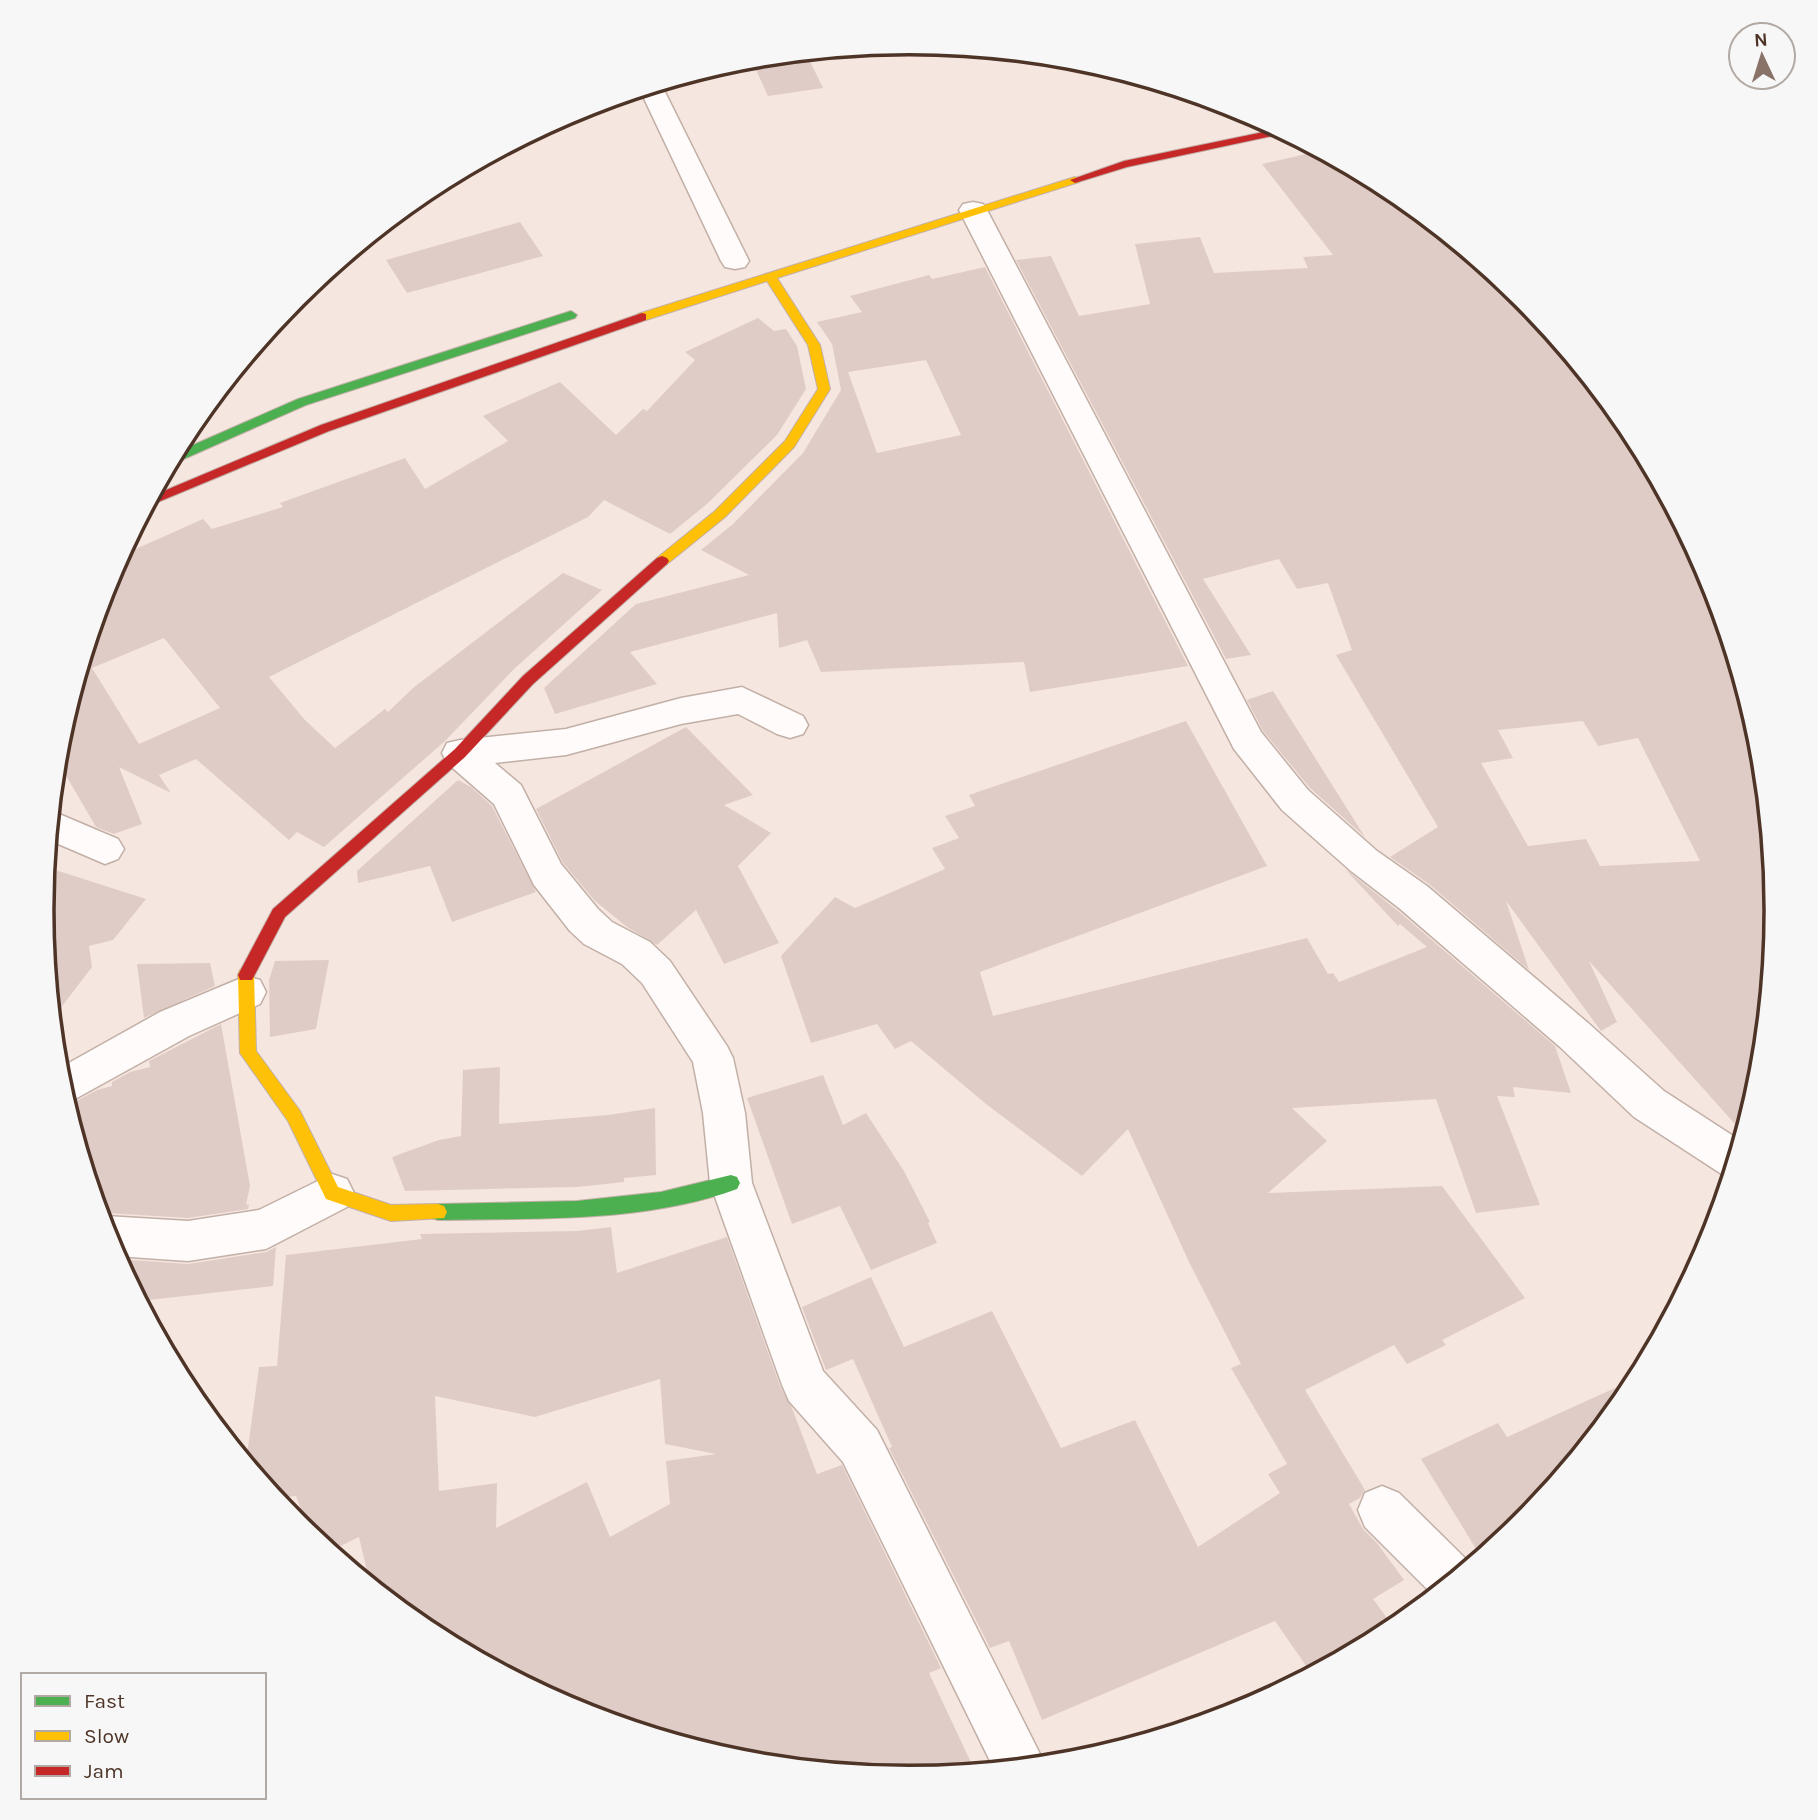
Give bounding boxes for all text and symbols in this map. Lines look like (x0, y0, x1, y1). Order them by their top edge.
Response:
north arrow (1727, 21, 1797, 91)
text: N (1753, 29, 1768, 51)
legend (21, 1673, 266, 1799)
text: Fast (84, 1689, 125, 1713)
text: Slow (84, 1724, 129, 1748)
text: Jam (84, 1759, 124, 1783)

